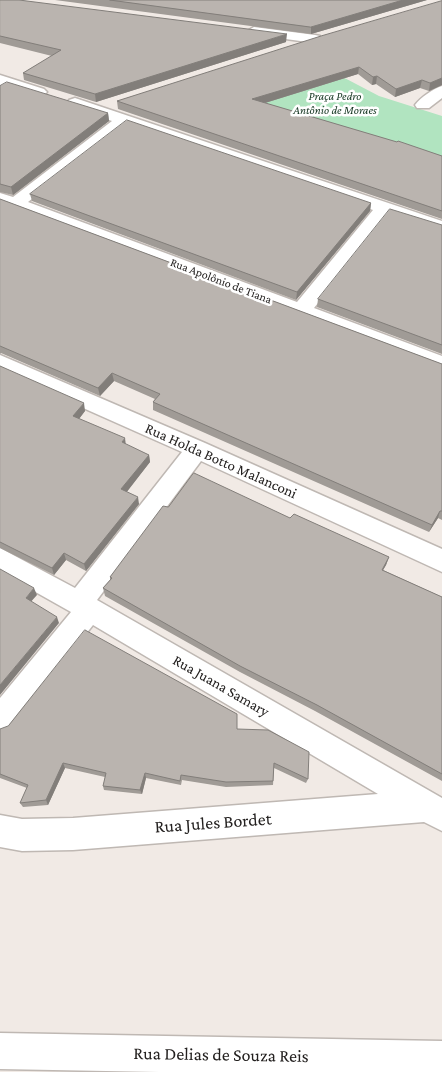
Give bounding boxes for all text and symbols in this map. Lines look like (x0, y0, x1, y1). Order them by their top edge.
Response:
park label: Praça Pedro Antônio de Moraes (293, 89, 377, 117)
street label: Rua Apolônio de Tiana (168, 255, 274, 307)
street label: Rua Holda Botto Malanconi (142, 419, 300, 503)
street label: Rua Juana Samary (170, 651, 272, 721)
street label: Rua Jules Bordet (154, 808, 272, 838)
street label: Rua Delias de Souza Reis (133, 1043, 309, 1067)

